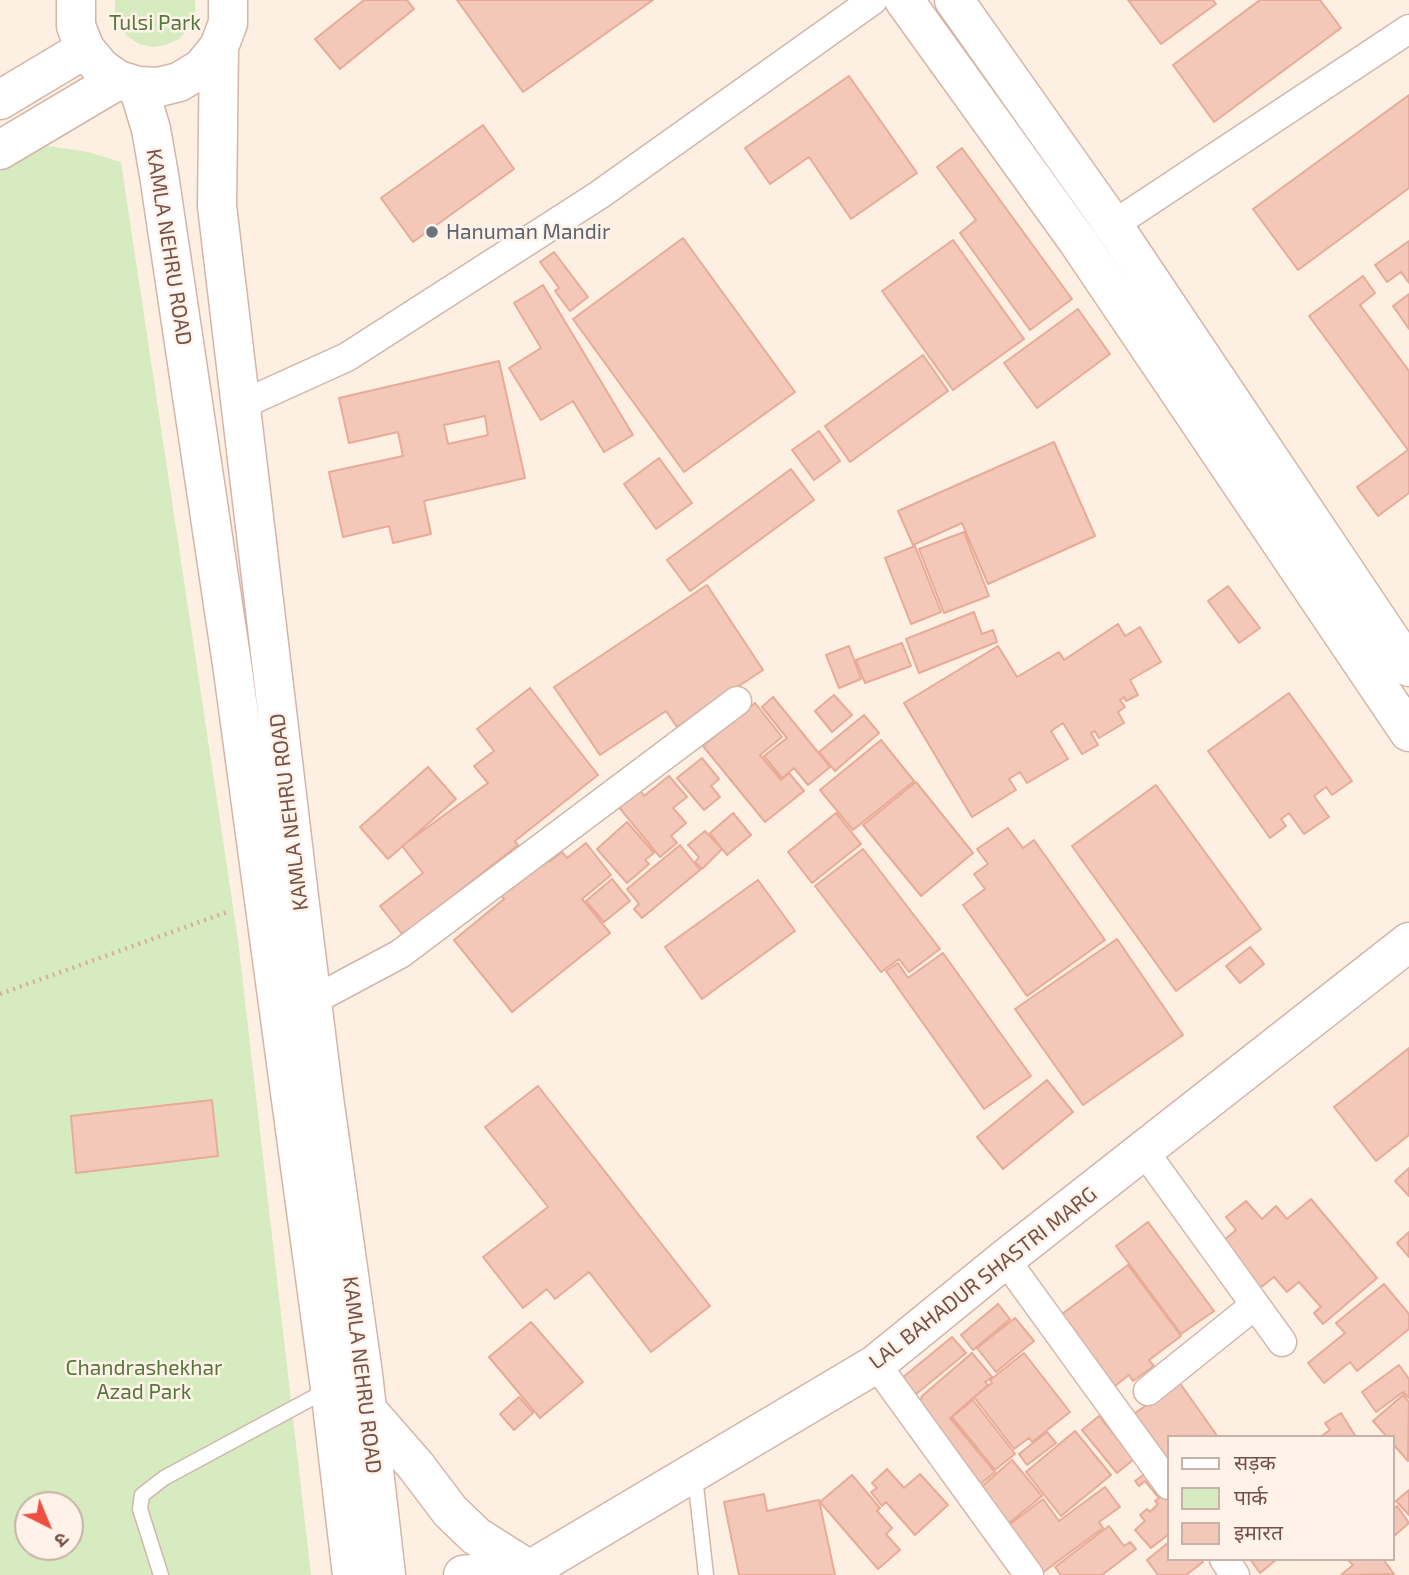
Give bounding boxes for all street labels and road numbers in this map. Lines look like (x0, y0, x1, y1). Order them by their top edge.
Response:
street label: KAMLA NEHRU ROAD (141, 147, 197, 347)
street label: KAMLA NEHRU ROAD (264, 712, 314, 912)
street label: LAL BAHADUR SHASTRI MARG (864, 1181, 1102, 1375)
street label: KAMLA NEHRU ROAD (337, 1275, 387, 1475)

